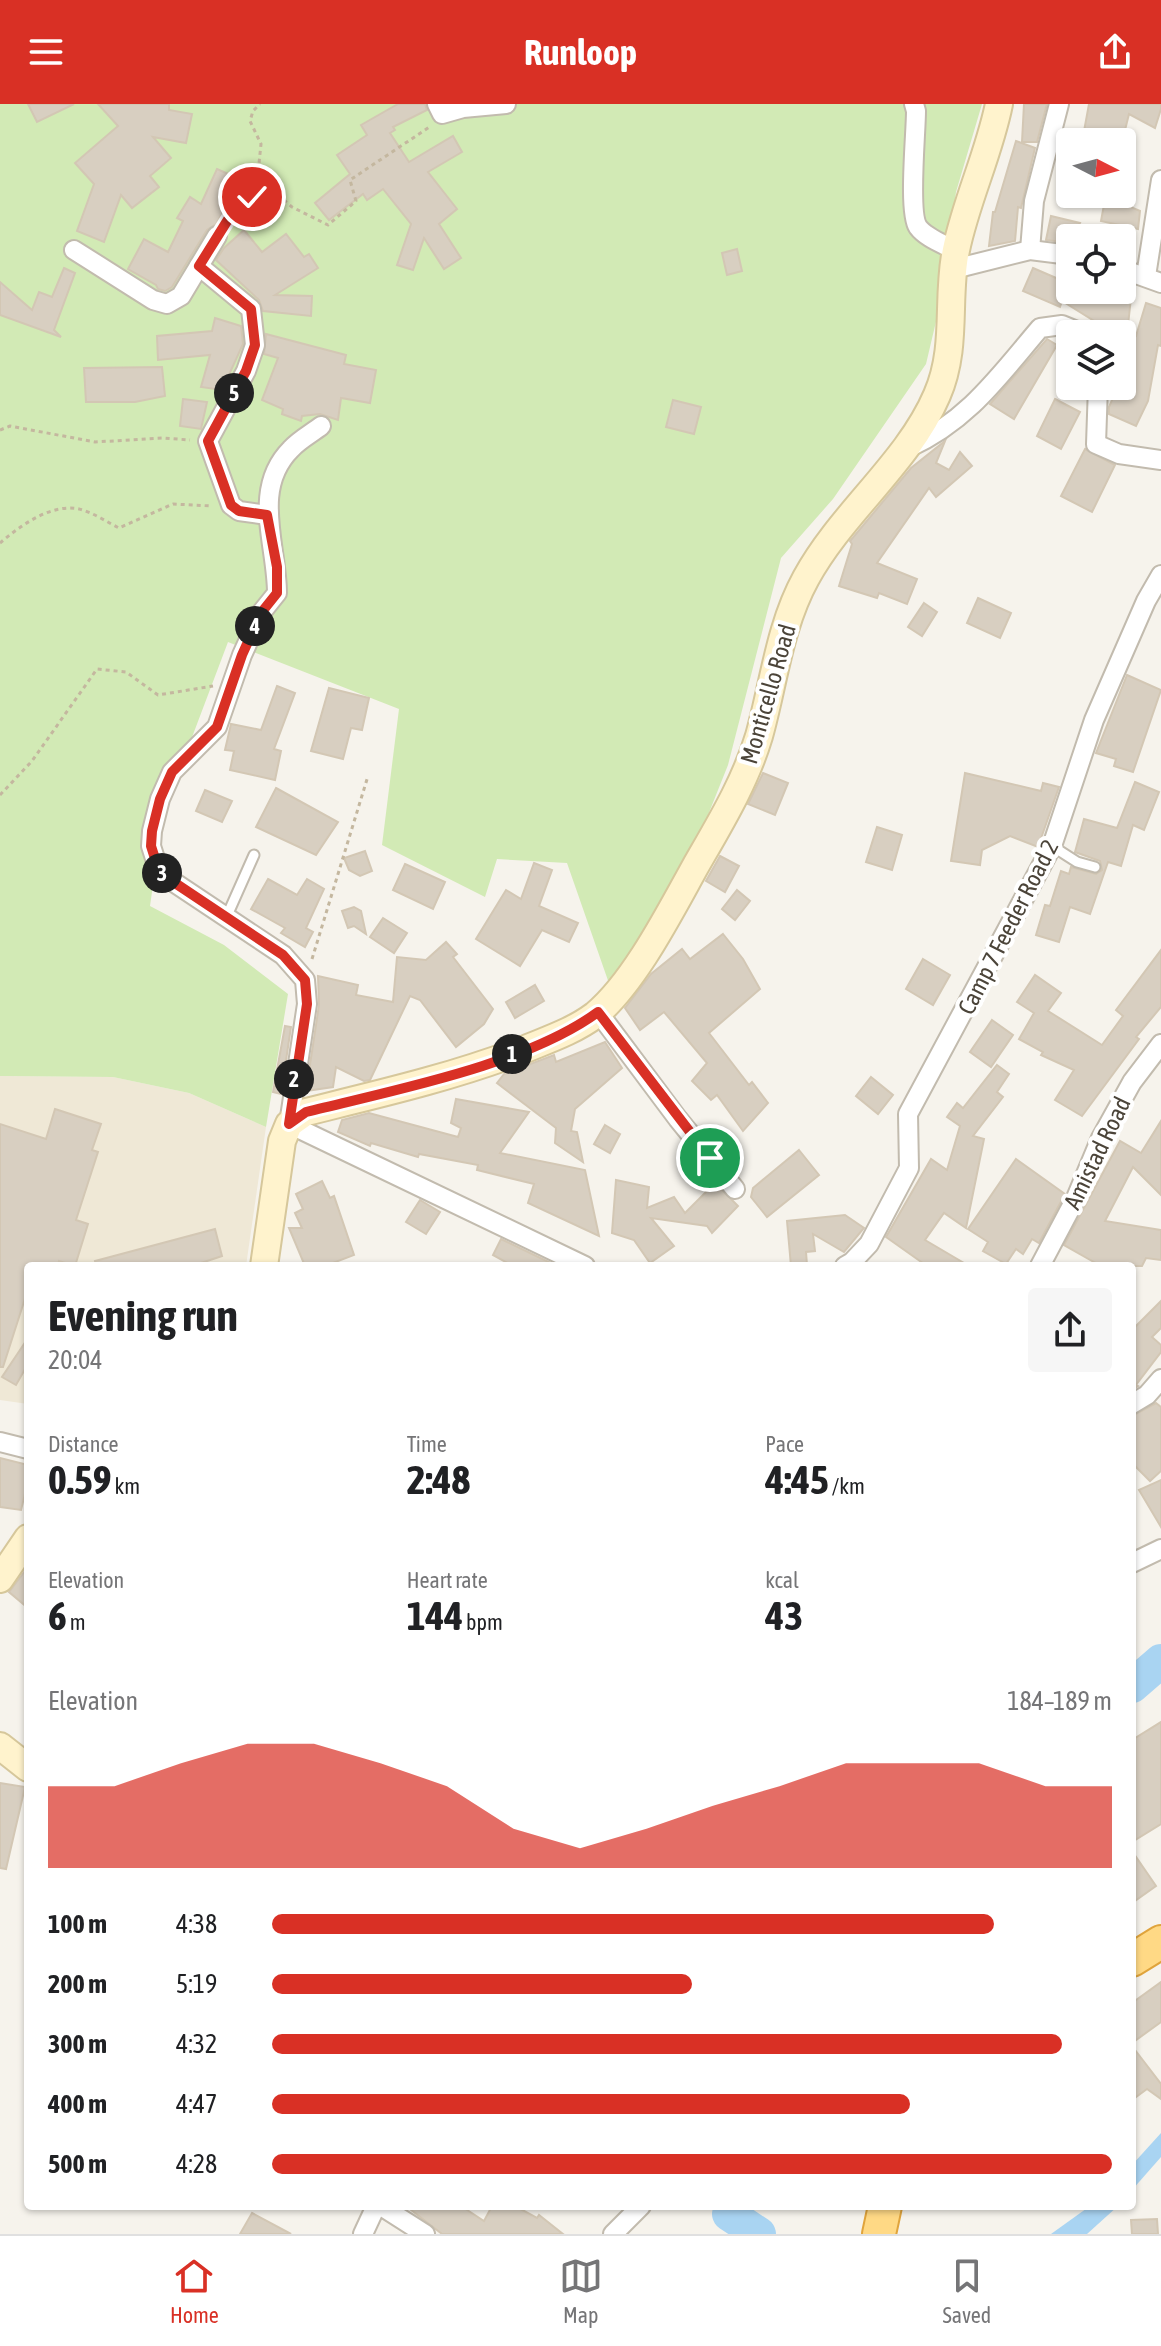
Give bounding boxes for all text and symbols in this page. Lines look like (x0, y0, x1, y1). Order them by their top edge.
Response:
icon: menu (24, 30, 68, 74)
icon: share (1093, 30, 1137, 74)
text: Runloop (524, 31, 637, 73)
north arrow (1056, 128, 1136, 208)
map controls (1056, 128, 1136, 400)
pin (218, 163, 286, 231)
icon: check (230, 175, 274, 219)
button: locate (1056, 224, 1136, 304)
button: layers (1056, 320, 1136, 400)
pin: 5 (214, 373, 254, 413)
text: 5 (229, 380, 239, 406)
pin: 4 (235, 606, 275, 646)
text: 4 (250, 613, 260, 639)
street label: Monticello Road (735, 621, 801, 767)
street label: Camp 7 Feeder Road 2 (952, 835, 1064, 1019)
pin: 3 (142, 853, 182, 893)
text: 3 (157, 860, 167, 886)
pin: 1 (492, 1034, 532, 1074)
text: 1 (507, 1041, 517, 1067)
pin: 2 (274, 1059, 314, 1099)
text: 2 (289, 1066, 299, 1092)
street label: Amistad Road (1058, 1092, 1136, 1214)
pin (676, 1124, 744, 1192)
icon: arrive (688, 1136, 732, 1180)
button: share (1028, 1288, 1112, 1372)
text: Evening run (48, 1290, 238, 1340)
text: 20:04 (48, 1345, 103, 1375)
text: Distance (48, 1431, 119, 1457)
text: Time (407, 1431, 447, 1457)
text: Pace (765, 1431, 804, 1457)
text: 0.59 (48, 1457, 112, 1502)
text: 2:48 (407, 1457, 470, 1502)
text: 4:45 (765, 1457, 829, 1502)
text: km (112, 1473, 140, 1499)
text: /km (829, 1473, 865, 1499)
text: Elevation (48, 1567, 124, 1593)
text: Heart rate (407, 1567, 488, 1593)
text: kcal (765, 1567, 799, 1593)
text: 6 (48, 1593, 67, 1638)
text: 144 (407, 1593, 463, 1638)
text: 43 (765, 1593, 803, 1638)
text: m (67, 1609, 86, 1635)
text: bpm (463, 1609, 503, 1635)
text: Elevation (48, 1686, 138, 1716)
text: 184–189 m (1007, 1686, 1112, 1716)
text: 100 m (48, 1909, 107, 1939)
text: 4:38 (176, 1909, 217, 1939)
text: 200 m (48, 1969, 107, 1999)
text: 5:19 (176, 1969, 217, 1999)
text: 300 m (48, 2029, 107, 2059)
text: 4:32 (176, 2029, 217, 2059)
text: 400 m (48, 2089, 107, 2119)
text: 4:47 (176, 2089, 217, 2119)
text: 500 m (48, 2149, 107, 2179)
text: 4:28 (176, 2149, 217, 2179)
tab: Home (170, 2254, 219, 2328)
tab: Map (559, 2254, 603, 2328)
tab: Saved (942, 2254, 991, 2328)

